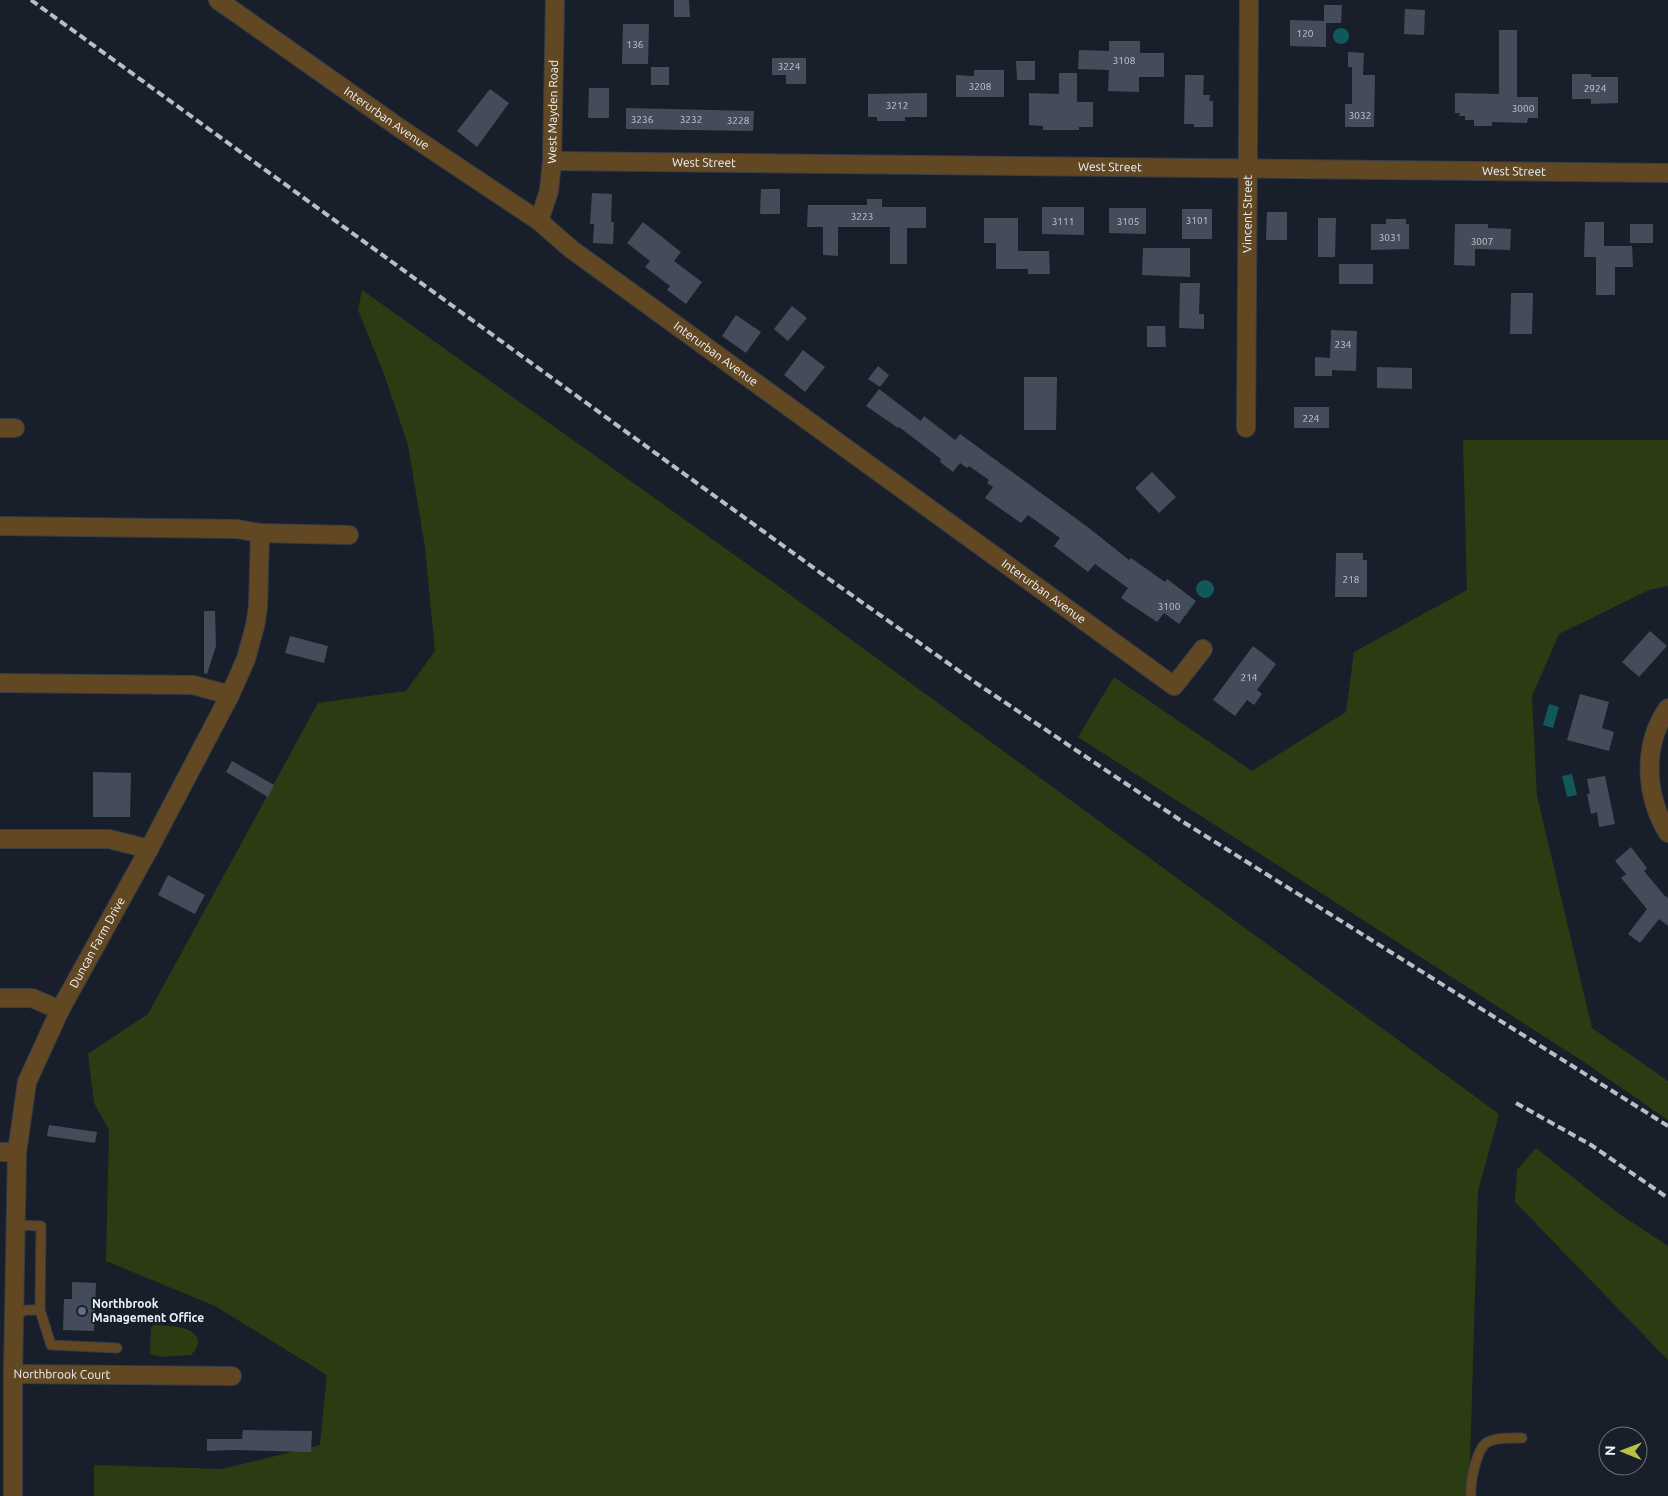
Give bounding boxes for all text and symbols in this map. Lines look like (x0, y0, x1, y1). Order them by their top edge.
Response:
house number: 120 (1297, 28, 1314, 39)
house number: 136 (627, 39, 644, 50)
house number: 3108 (1113, 55, 1136, 66)
street label: West Mayden Road (545, 60, 560, 164)
house number: 3224 (778, 61, 801, 72)
house number: 3208 (969, 81, 992, 92)
house number: 2924 (1584, 83, 1607, 94)
street label: Interurban Avenue (342, 84, 432, 152)
house number: 3212 (886, 100, 908, 111)
house number: 3000 (1512, 103, 1535, 114)
house number: 3032 (1349, 110, 1371, 121)
house number: 3236 (631, 114, 654, 125)
house number: 3232 (680, 114, 702, 125)
house number: 3228 (727, 115, 750, 126)
street label: West Street (672, 155, 736, 169)
street label: West Street (1078, 160, 1142, 173)
street label: West Street (1482, 164, 1546, 178)
street label: Vincent Street (1240, 175, 1254, 253)
house number: 3223 (851, 211, 873, 222)
house number: 3101 (1186, 215, 1208, 226)
house number: 3111 (1052, 216, 1074, 227)
house number: 3105 (1117, 216, 1139, 227)
house number: 3031 (1379, 232, 1401, 243)
house number: 3007 (1471, 236, 1493, 247)
street label: Interurban Avenue (671, 319, 761, 388)
house number: 234 (1335, 339, 1352, 350)
house number: 224 (1303, 413, 1320, 424)
street label: Interurban Avenue (999, 556, 1088, 626)
house number: 218 (1343, 574, 1360, 585)
house number: 3100 (1158, 601, 1181, 612)
house number: 214 (1241, 672, 1258, 683)
street label: Duncan Farm Drive (67, 895, 127, 990)
place label: Northbrook Management Office (92, 1297, 204, 1324)
marker: Northbrook Management Office (76, 1305, 88, 1317)
street label: Northbrook Court (14, 1367, 111, 1381)
north arrow (1598, 1426, 1648, 1476)
text: N (1602, 1445, 1618, 1456)

